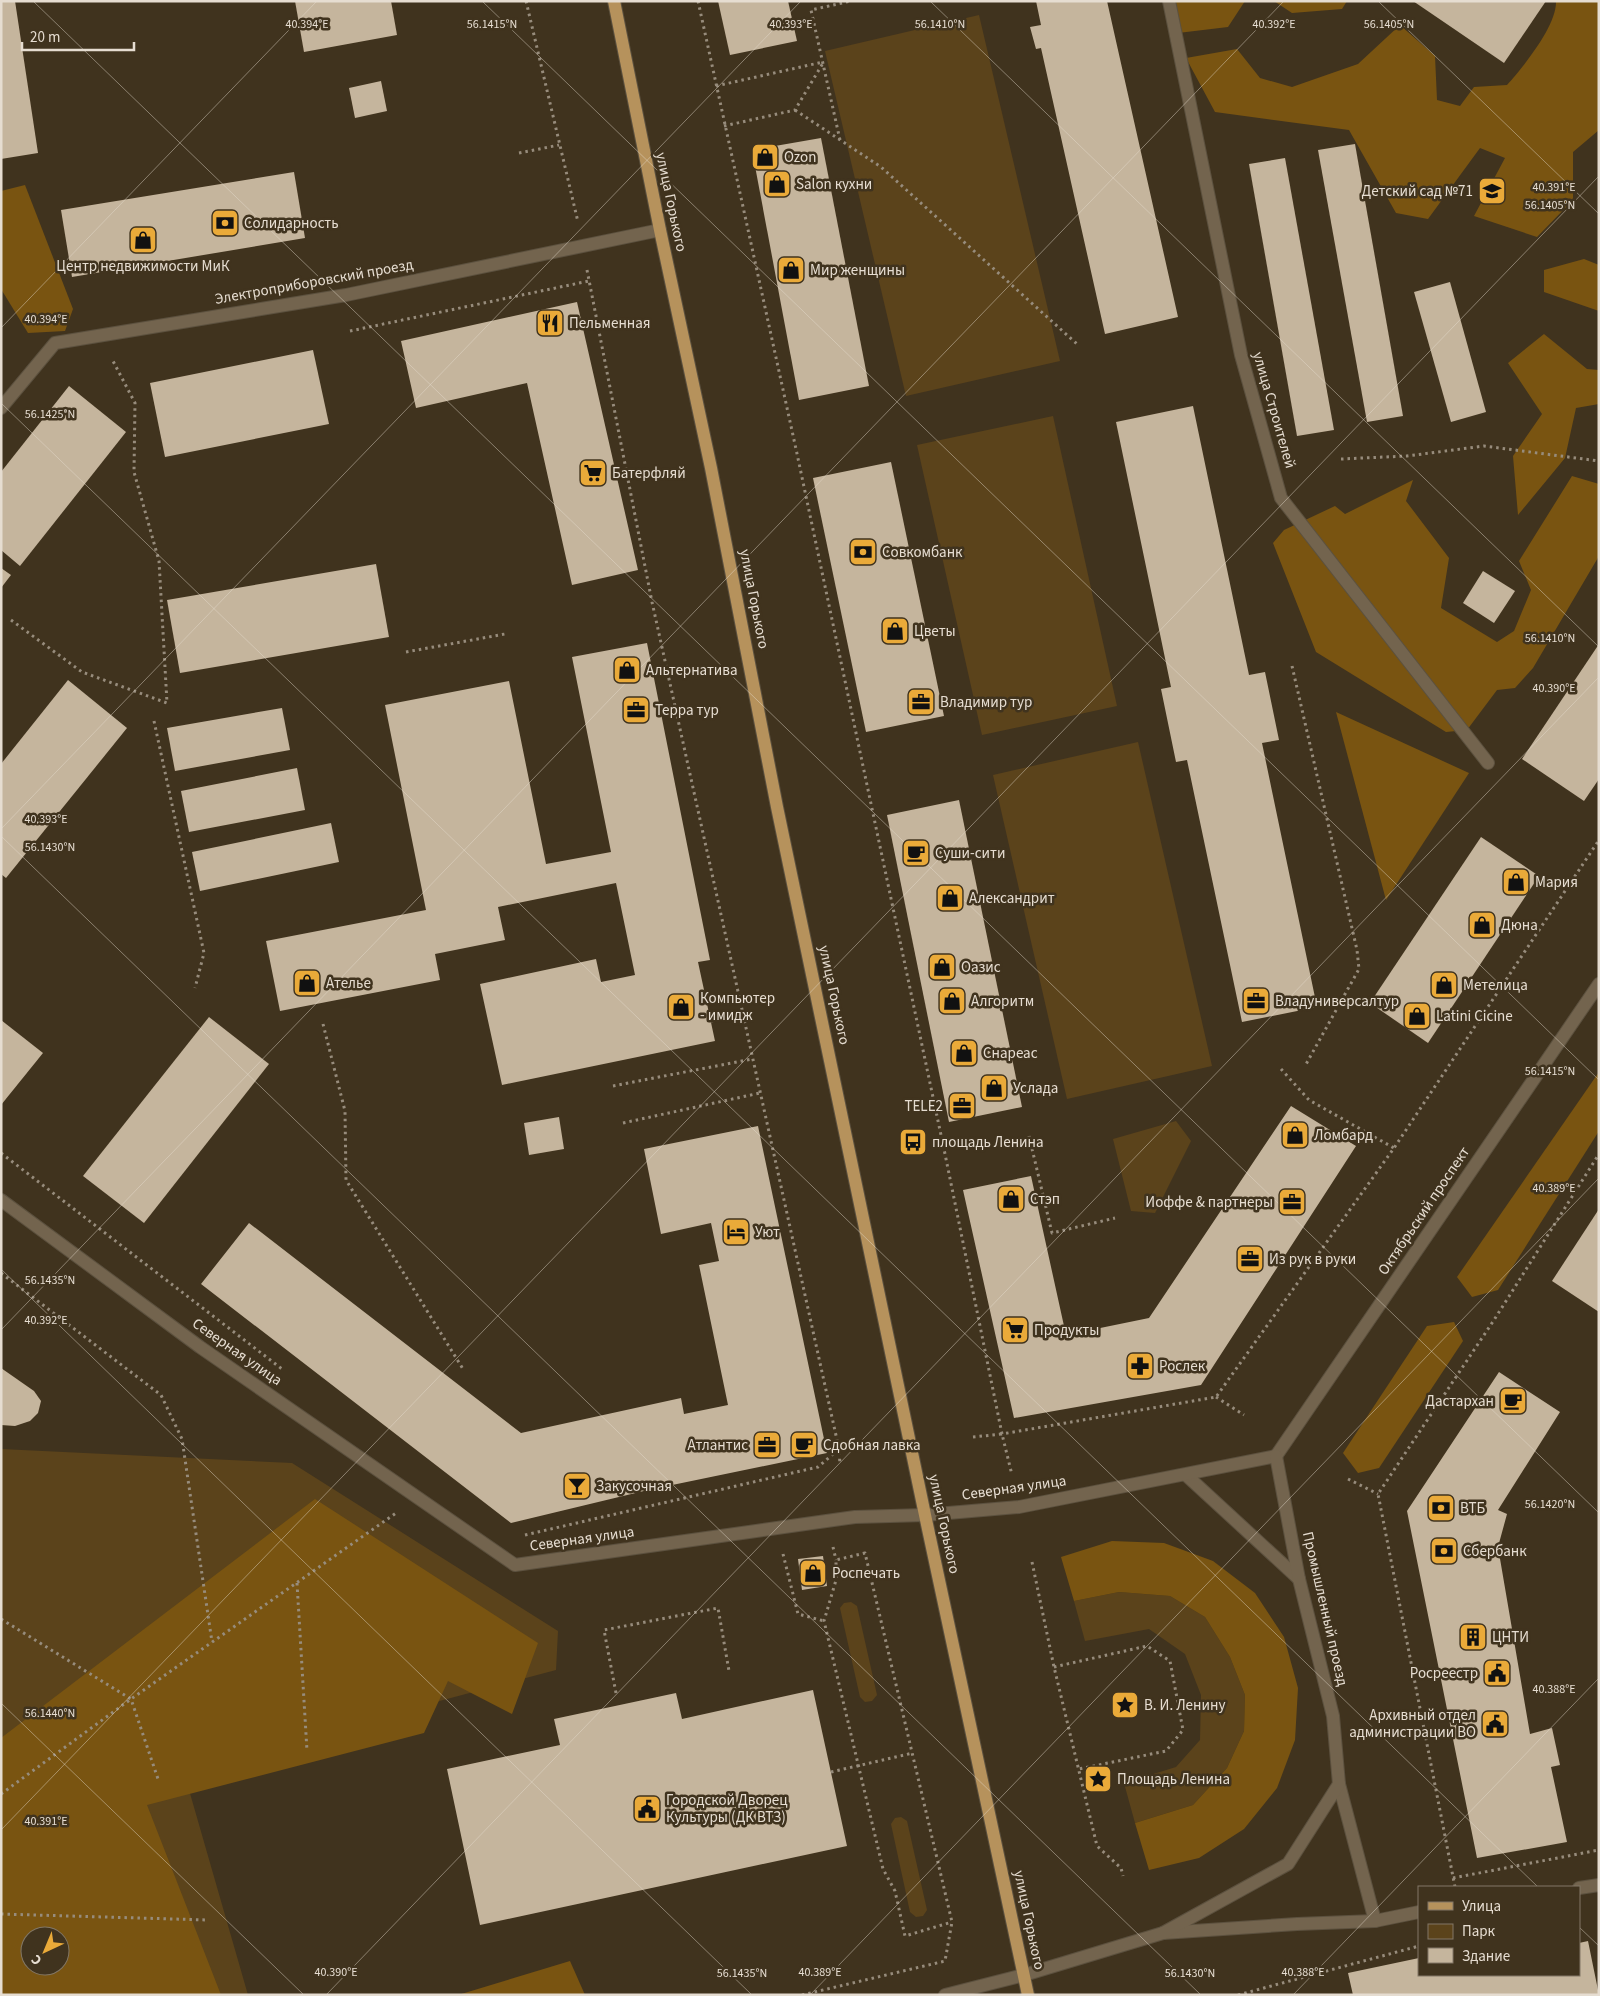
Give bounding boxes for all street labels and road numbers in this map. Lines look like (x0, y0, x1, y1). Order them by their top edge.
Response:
street label: улица Горького (650, 150, 692, 254)
street label: Электроприборовский проезд (213, 254, 415, 310)
street label: улица Строителей (1247, 349, 1301, 471)
street label: улица Горького (734, 547, 774, 651)
street label: улица Горького (813, 943, 855, 1047)
street label: Октябрьский проспект (1373, 1143, 1475, 1279)
street label: Северная улица (188, 1313, 286, 1391)
street label: Северная улица (960, 1470, 1068, 1506)
street label: улица Горького (923, 1472, 965, 1576)
street label: Северная улица (528, 1521, 636, 1557)
street label: Промышленный проезд (1297, 1530, 1353, 1688)
street label: улица Горького (1008, 1868, 1050, 1972)

